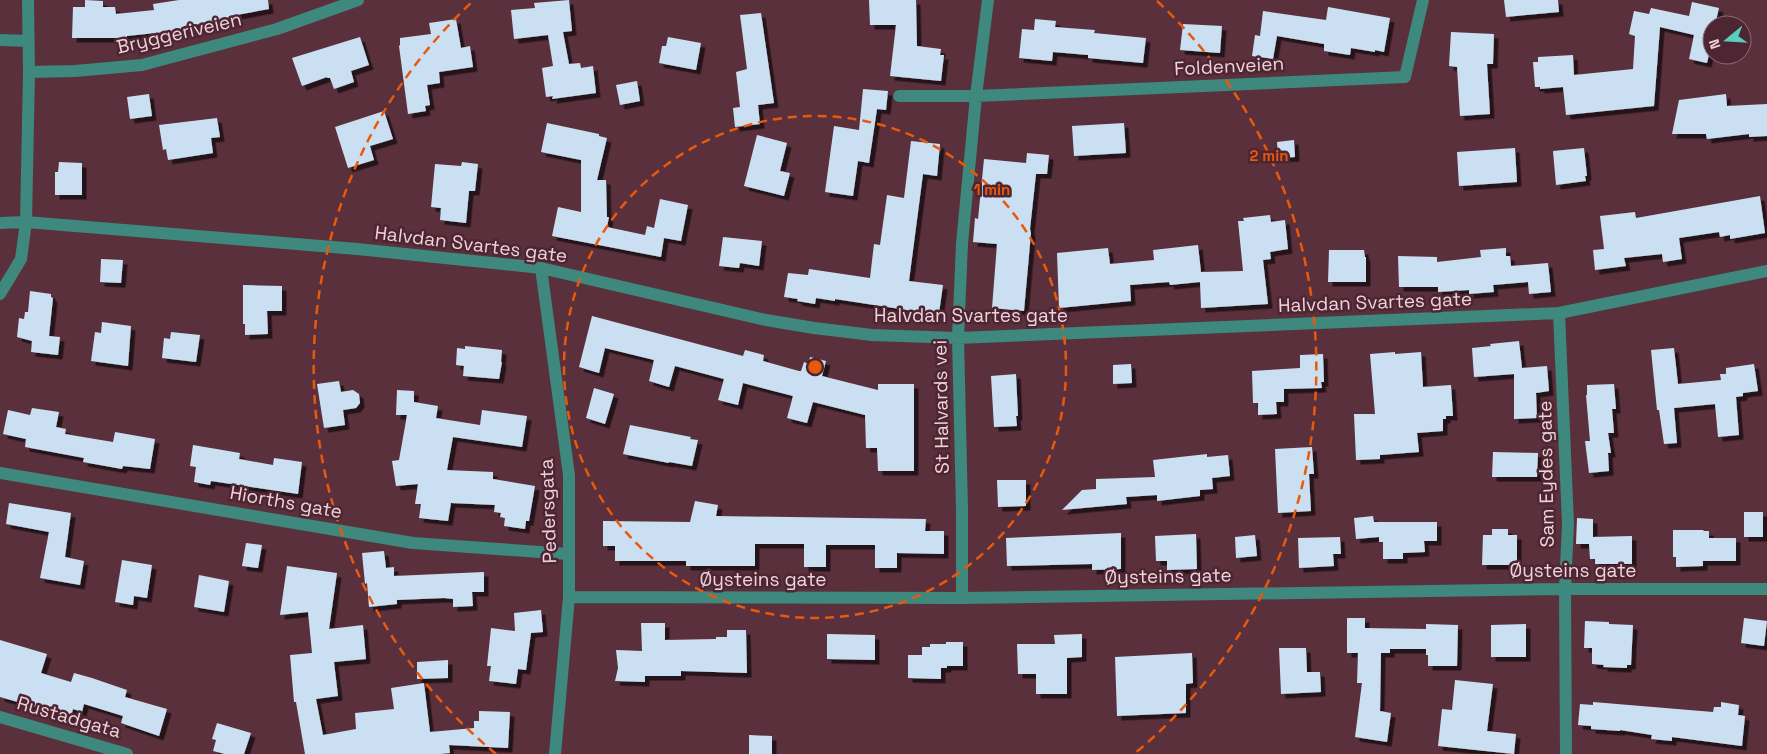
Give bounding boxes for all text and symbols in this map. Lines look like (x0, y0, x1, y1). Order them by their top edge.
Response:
street label: Bryggeriveien (114, 6, 244, 60)
north arrow (1702, 15, 1752, 65)
text: N (1705, 37, 1725, 51)
street label: Foldenveien (1173, 51, 1285, 81)
text: 2 min (1250, 146, 1288, 165)
text: 1 min (974, 180, 1010, 199)
street label: Halvdan Svartes gate (373, 220, 569, 268)
street label: Halvdan Svartes gate (1278, 286, 1472, 318)
street label: Halvdan Svartes gate (874, 303, 1068, 328)
street label: St Halvards vei (927, 340, 955, 474)
centre of rings (806, 358, 824, 376)
street label: Sam Eydes gate (1532, 400, 1560, 548)
street label: Pedersgata (534, 458, 562, 564)
street label: Hiorths gate (228, 480, 344, 524)
street label: Øysteins gate (1509, 558, 1637, 583)
street label: Øysteins gate (1104, 562, 1232, 590)
street label: Øysteins gate (699, 567, 827, 592)
street label: Rustadgata (14, 690, 124, 744)

